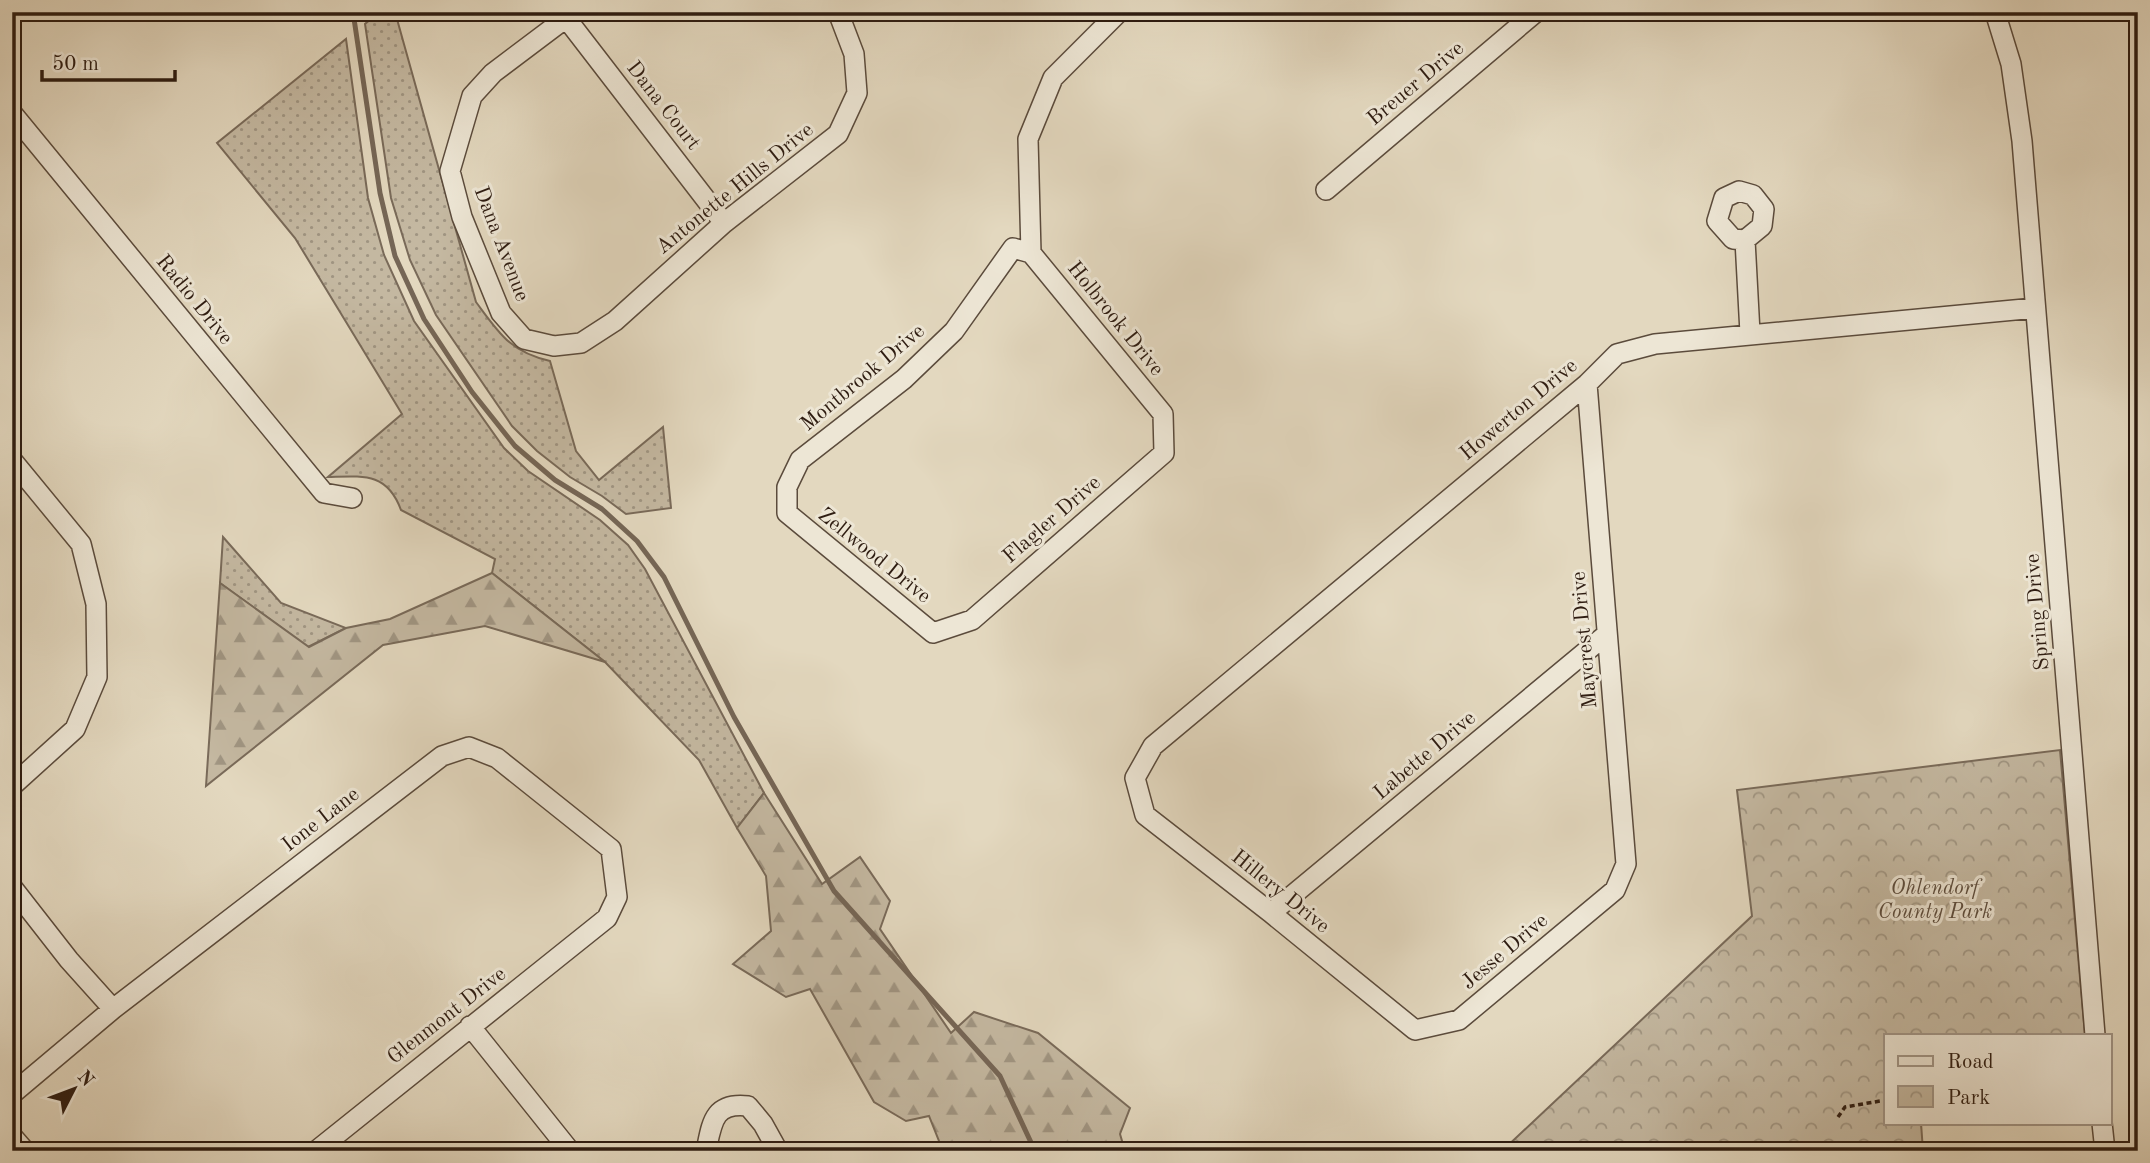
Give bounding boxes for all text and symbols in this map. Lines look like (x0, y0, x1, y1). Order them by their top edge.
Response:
scale bar (42, 38, 175, 82)
street label: Breuer Drive (1364, 38, 1468, 130)
text: 50 m (52, 54, 99, 75)
street label: Dana Court (622, 58, 704, 154)
street label: Antonette Hills Drive (652, 119, 818, 259)
street label: Dana Avenue (470, 184, 532, 304)
street label: Radio Drive (152, 251, 236, 349)
street label: Holbrook Drive (1063, 258, 1167, 380)
street label: Montbrook Drive (797, 320, 929, 436)
street label: Howerton Drive (1456, 355, 1582, 465)
street label: Flagler Drive (999, 472, 1105, 568)
street label: Zellwood Drive (814, 504, 934, 608)
street label: Spring Drive (2022, 553, 2054, 671)
street label: Maycrest Drive (1569, 570, 1601, 710)
street label: Labette Drive (1370, 708, 1480, 804)
street label: Ione Lane (279, 784, 363, 856)
street label: Hillery Drive (1227, 846, 1333, 938)
park label: Ohlendorf County Park (1878, 878, 1992, 923)
street label: Jesse Drive (1458, 910, 1552, 994)
street label: Glenmont Drive (384, 963, 510, 1069)
legend (1884, 1034, 2112, 1124)
text: Road (1947, 1052, 1994, 1073)
north arrow (38, 1054, 108, 1124)
text: N (73, 1068, 97, 1091)
text: Park (1947, 1088, 1990, 1109)

